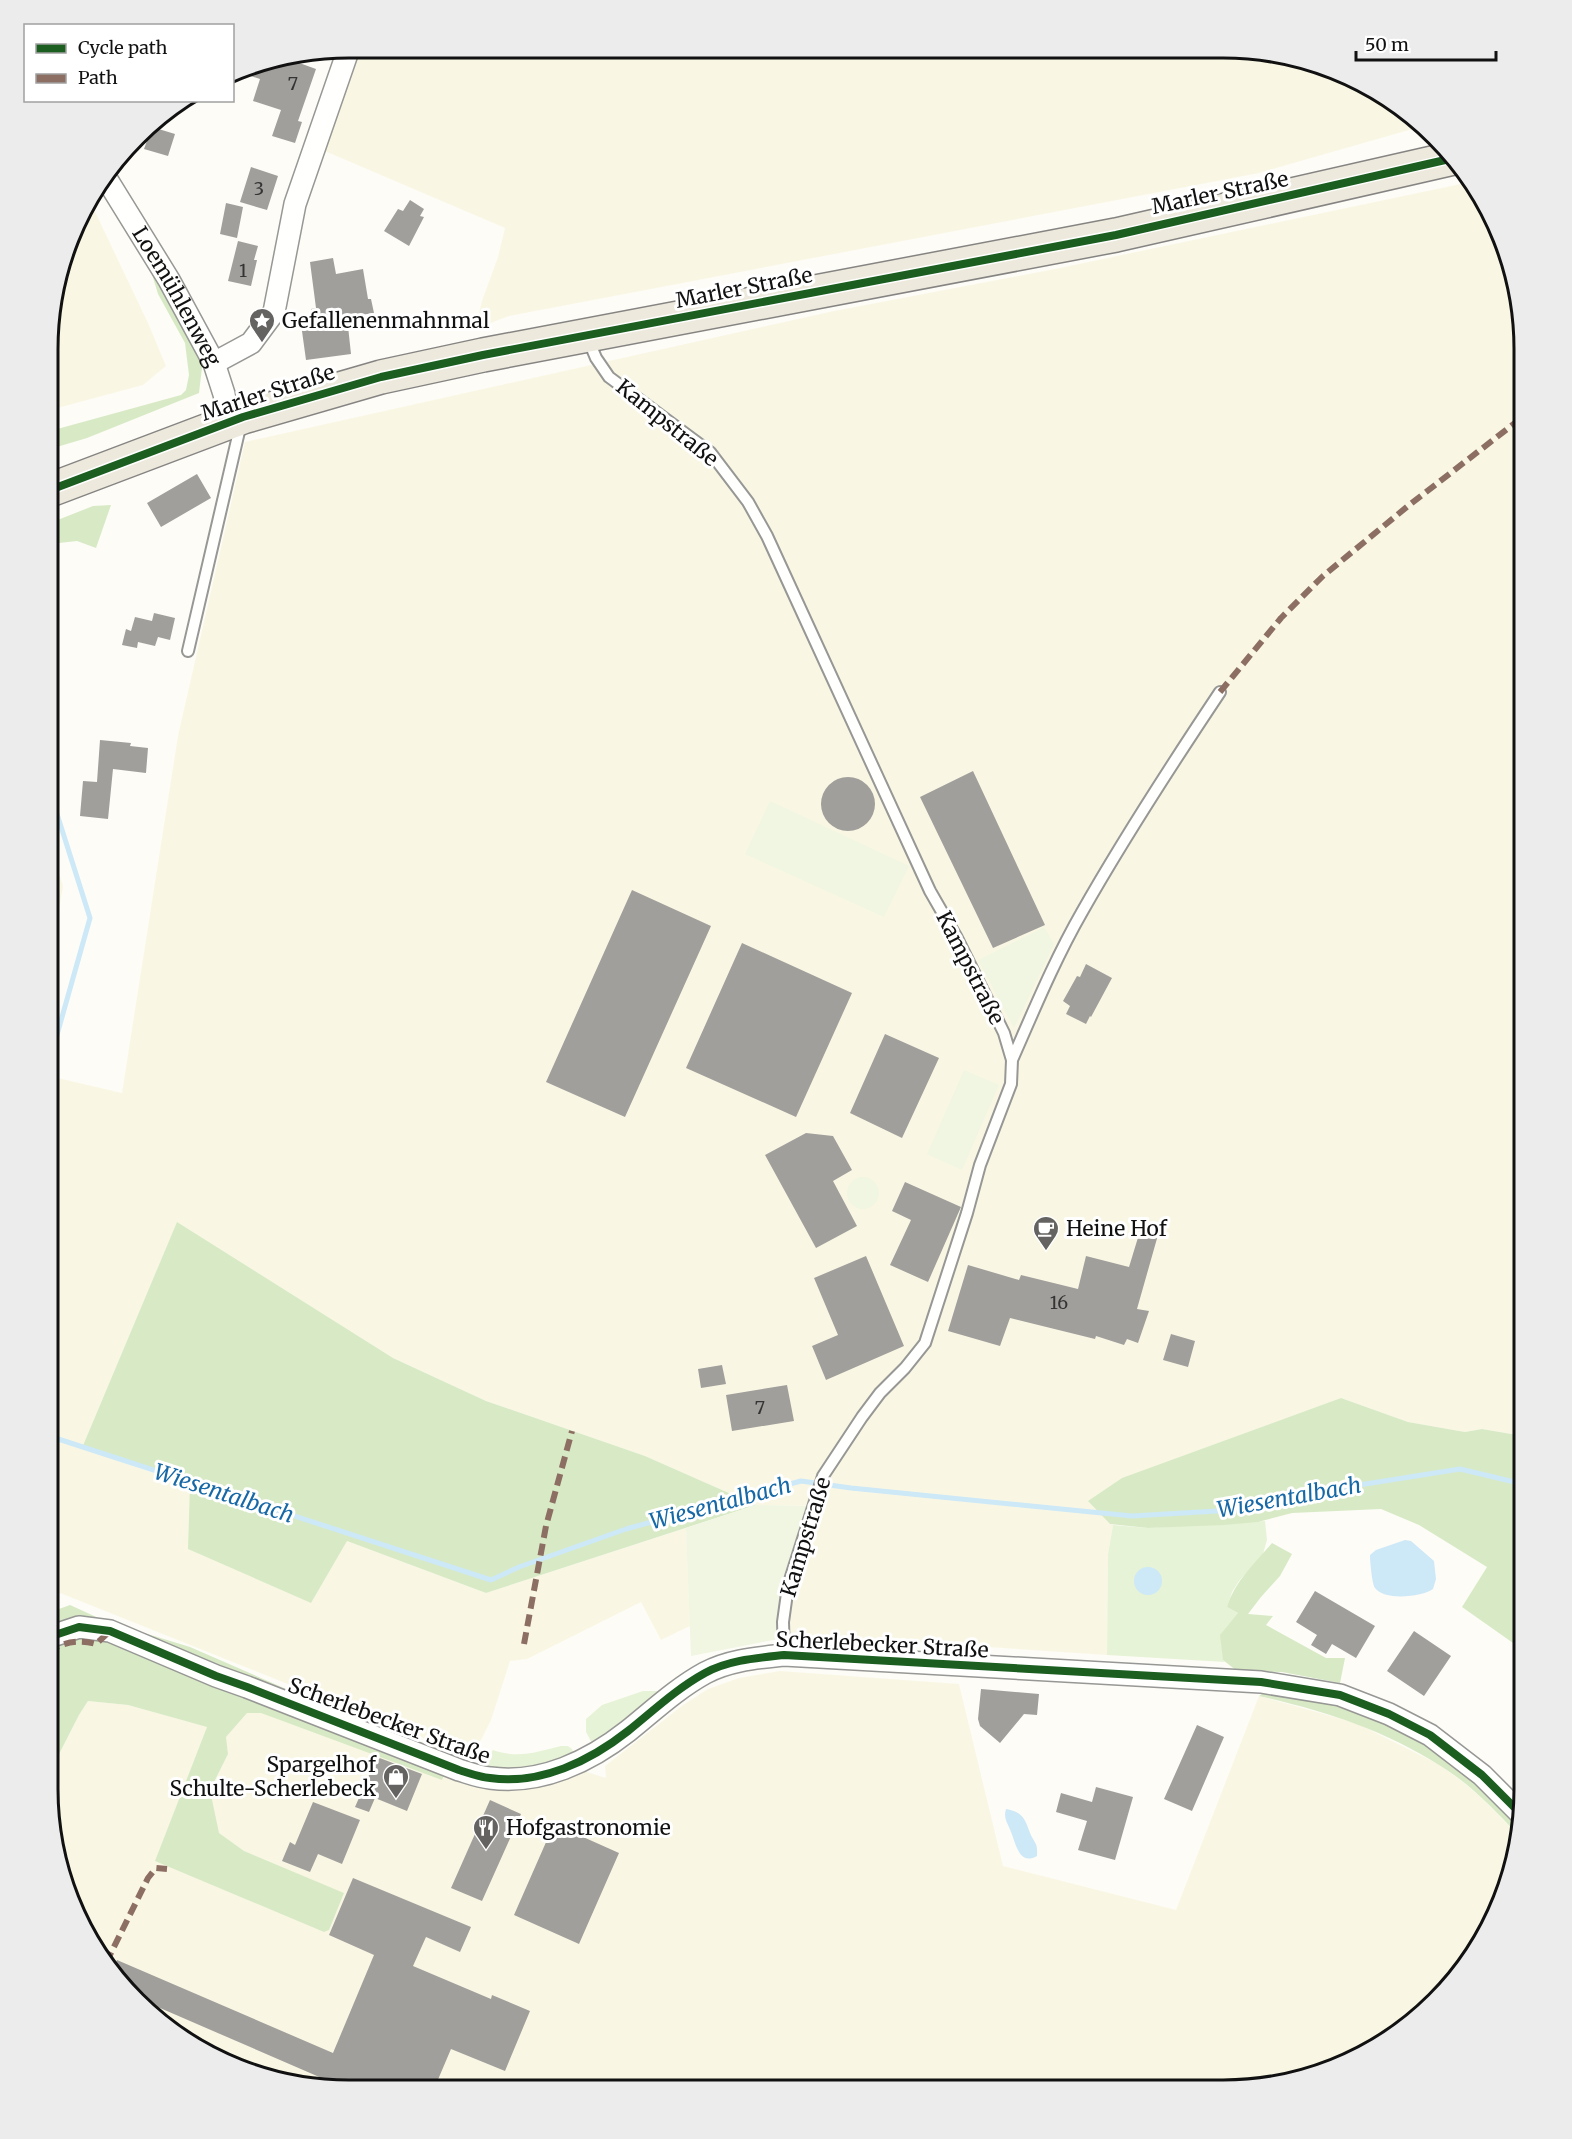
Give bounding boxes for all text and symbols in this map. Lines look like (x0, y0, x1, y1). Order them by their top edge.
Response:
legend (24, 24, 234, 102)
scale bar (1356, 24, 1496, 62)
text: 50 m (1365, 33, 1409, 56)
text: Cycle path (78, 36, 168, 59)
text: Path (78, 66, 118, 89)
house number: 7 (288, 72, 298, 95)
street label: Marler Straße (1149, 165, 1291, 220)
house number: 3 (254, 177, 264, 200)
street label: Loemühlenweg (126, 221, 227, 371)
house number: 1 (239, 259, 247, 282)
street label: Marler Straße (673, 261, 815, 314)
place icon: Gefallenenmahnmal (247, 306, 277, 344)
place label: Gefallenenmahnmal (282, 307, 490, 334)
street label: Marler Straße (198, 358, 338, 427)
street label: Kampstraße (611, 373, 724, 472)
street label: Kampstraße (930, 907, 1011, 1029)
cafe icon: Heine Hof (1031, 1214, 1061, 1252)
place label: Heine Hof (1066, 1215, 1168, 1242)
house number: 16 (1050, 1291, 1068, 1314)
house number: 7 (755, 1396, 765, 1419)
water label: Wiesentalbach (150, 1457, 298, 1529)
water label: Wiesentalbach (646, 1471, 794, 1535)
water label: Wiesentalbach (1215, 1471, 1363, 1523)
street label: Kampstraße (775, 1474, 837, 1600)
street label: Scherlebecker Straße (775, 1625, 989, 1664)
street label: Scherlebecker Straße (284, 1671, 494, 1770)
place label: Spargelhof Schulte-Scherlebeck (170, 1751, 377, 1802)
shop icon: Spargelhof Schulte-Scherlebeck (381, 1762, 411, 1800)
restaurant icon: Hofgastronomie (471, 1813, 501, 1851)
place label: Hofgastronomie (506, 1814, 671, 1841)

